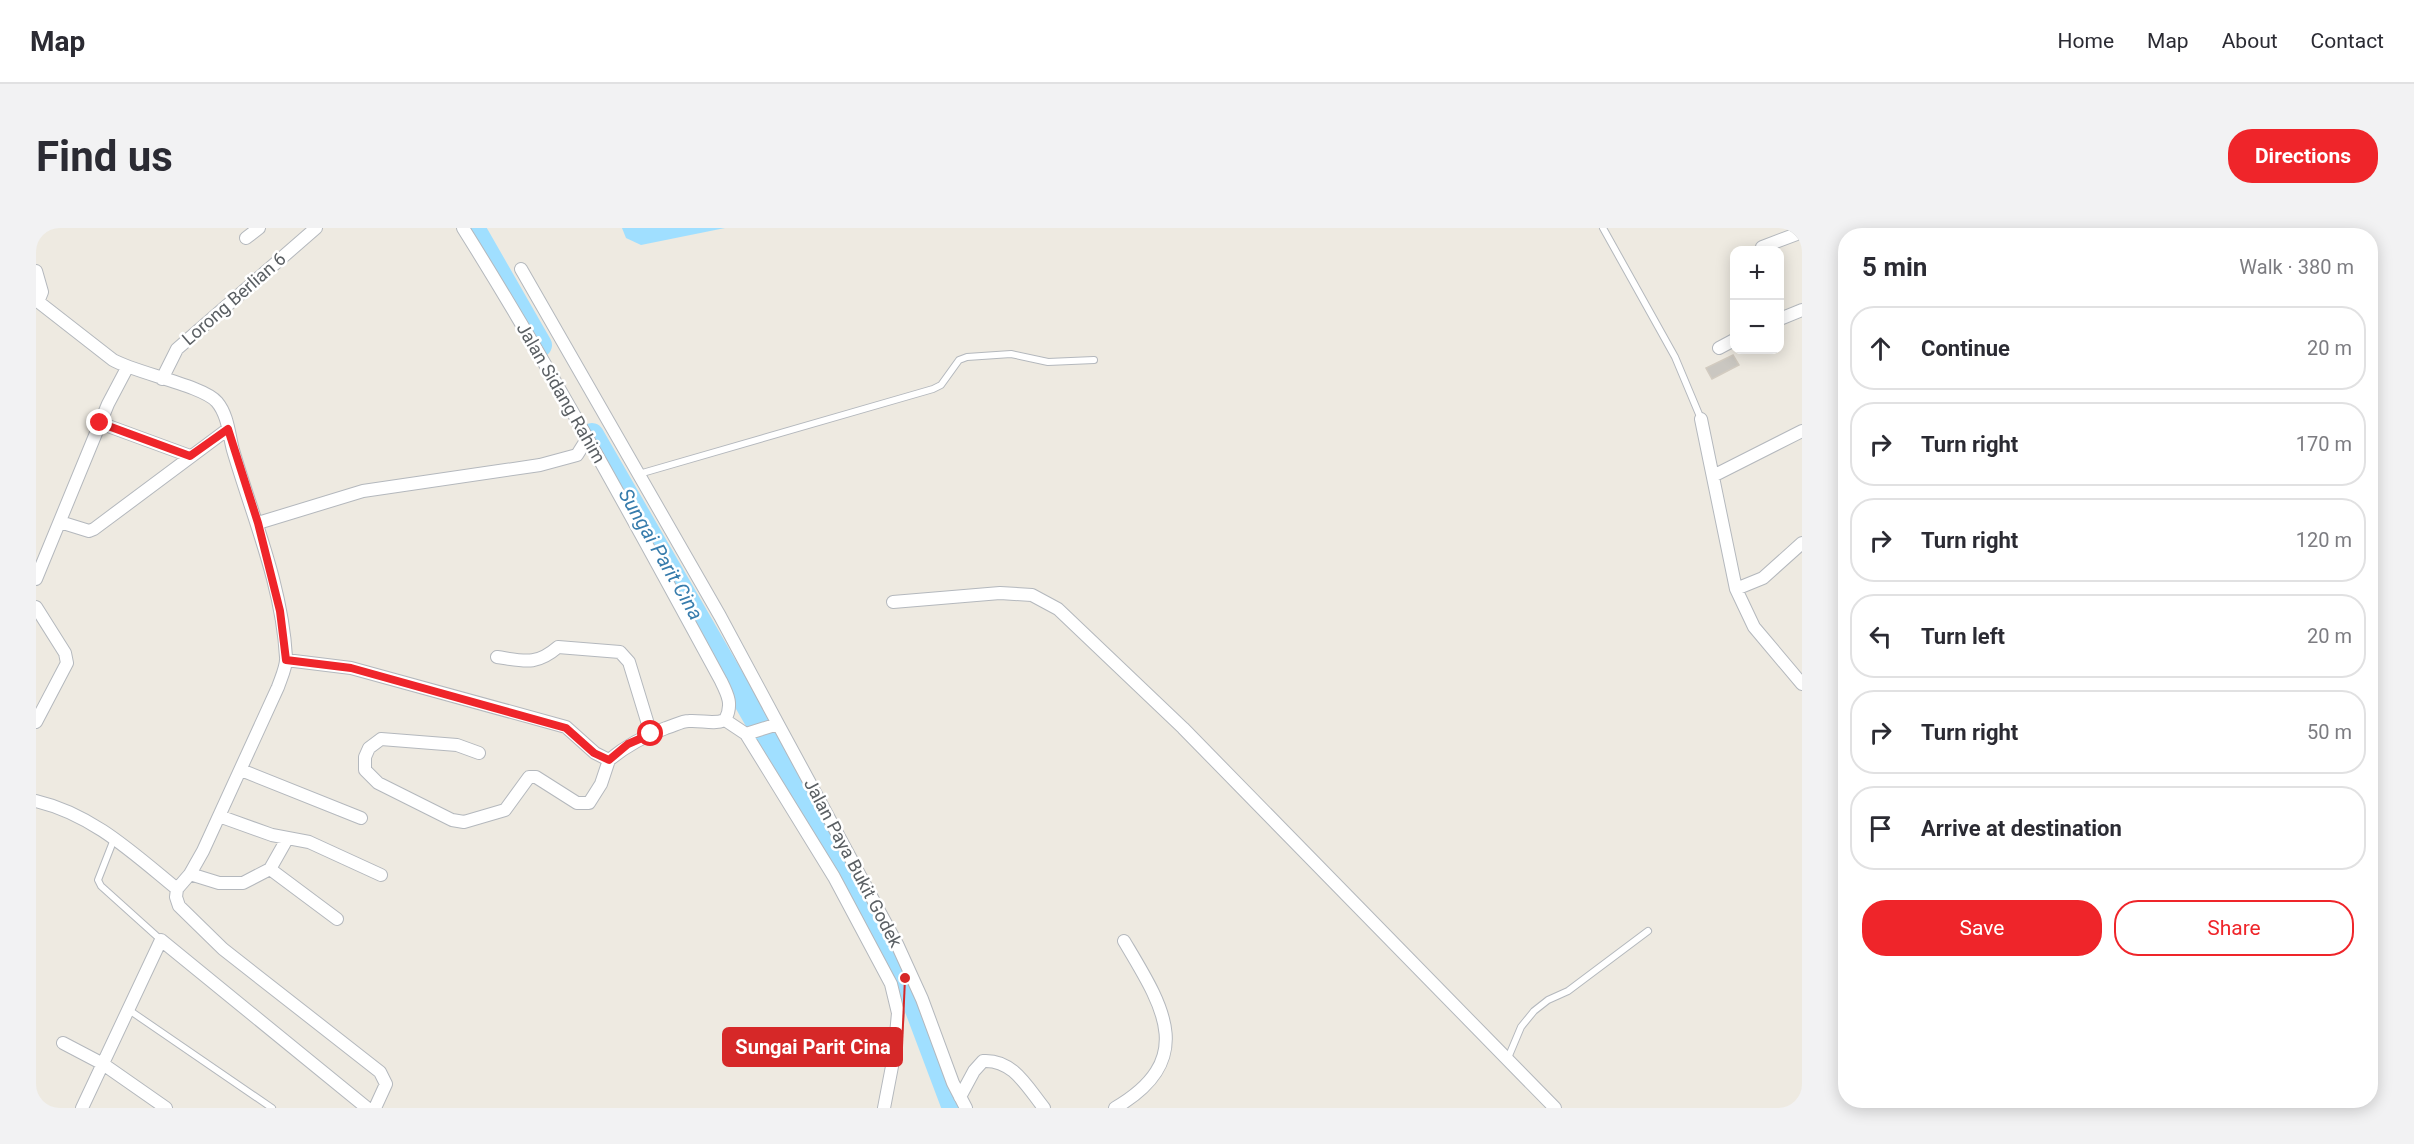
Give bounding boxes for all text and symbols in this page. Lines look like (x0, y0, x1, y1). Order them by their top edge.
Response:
text: Map (30, 25, 85, 58)
text: Home (2058, 29, 2114, 53)
text: Map (2147, 29, 2189, 53)
text: About (2222, 29, 2278, 53)
text: Contact (2311, 29, 2384, 53)
button: Directions (2228, 129, 2378, 183)
text: Find us (36, 132, 173, 181)
map controls (1730, 246, 1784, 354)
button: + (1730, 246, 1784, 300)
street label: Lorong Berlian 6 (178, 248, 290, 349)
text: 5 min (1862, 252, 1927, 282)
text: Walk · 380 m (2239, 255, 2354, 279)
button: − (1730, 300, 1784, 354)
street label: Jalan Sidang Rahim (513, 319, 610, 467)
icon: ahead (1864, 332, 1897, 365)
text: Continue (1921, 336, 2010, 361)
text: 20 m (2307, 336, 2352, 360)
route end (86, 409, 112, 435)
icon: right (1864, 428, 1897, 461)
text: Turn right (1921, 432, 2018, 457)
text: 170 m (2296, 432, 2352, 456)
water label: Sungai Parit Cina (614, 484, 708, 624)
icon: right (1864, 524, 1897, 557)
text: Turn right (1921, 528, 2018, 553)
text: 120 m (2296, 528, 2352, 552)
icon: left (1864, 620, 1897, 653)
text: Turn left (1921, 624, 2005, 649)
text: 20 m (2307, 624, 2352, 648)
icon: right (1864, 716, 1897, 749)
route start (637, 720, 663, 746)
text: Turn right (1921, 720, 2018, 745)
text: 50 m (2307, 720, 2352, 744)
street label: Jalan Paya Bukit Godek (800, 775, 907, 952)
icon: arrive (1864, 812, 1897, 845)
text: Arrive at destination (1921, 816, 2122, 841)
button: Save (1862, 900, 2102, 956)
button: Share (2114, 900, 2354, 956)
callout: Sungai Parit Cina (723, 1028, 902, 1066)
text: Sungai Parit Cina (735, 1035, 891, 1059)

